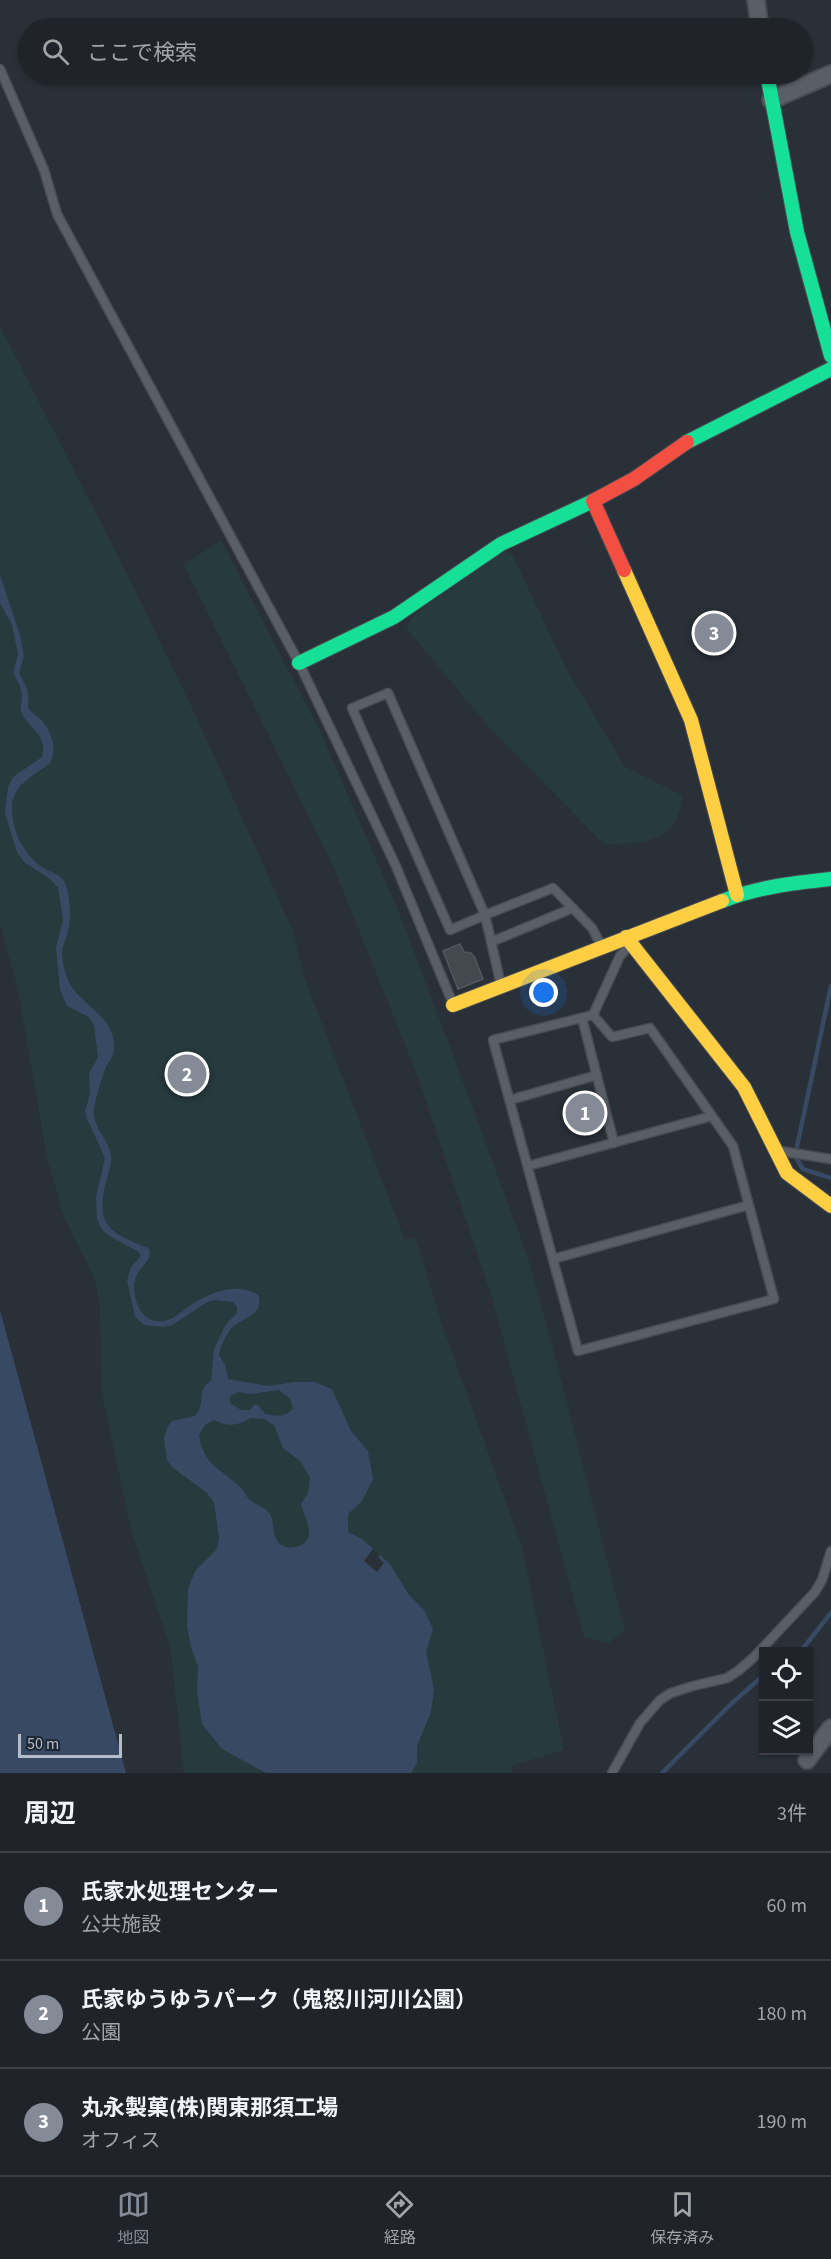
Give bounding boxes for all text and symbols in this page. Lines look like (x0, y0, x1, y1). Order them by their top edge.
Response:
search box (18, 18, 813, 84)
icon: search (39, 35, 72, 68)
text: ここで検索 (87, 37, 197, 69)
pin: 3 (694, 610, 734, 656)
your location (529, 978, 558, 1007)
pin: 2 (168, 1052, 207, 1096)
pin: 1 (566, 1090, 604, 1136)
map controls (759, 1647, 813, 1755)
button: locate (759, 1647, 813, 1701)
button: layers (759, 1701, 813, 1755)
scale bar (18, 1731, 122, 1758)
text: 50 m (27, 1733, 59, 1755)
text: 周辺 (24, 1795, 76, 1832)
text: 3件 (777, 1800, 807, 1828)
text: 氏家水処理センター (81, 1876, 279, 1908)
text: 1 (38, 1892, 49, 1920)
text: 60 m (767, 1892, 807, 1920)
text: 公共施設 (81, 1911, 161, 1939)
text: 氏家ゆうゆうパーク（鬼怒川河川公園） (81, 1984, 477, 2016)
text: 2 (38, 2000, 49, 2028)
text: 180 m (757, 2000, 807, 2028)
text: 公園 (81, 2019, 121, 2047)
text: 丸永製菓(株)関東那須工場 (81, 2092, 338, 2124)
text: 3 (38, 2108, 49, 2136)
text: 190 m (757, 2108, 807, 2136)
text: オフィス (81, 2127, 161, 2155)
tab: 地図 (117, 2188, 150, 2249)
tab: 経路 (383, 2188, 416, 2249)
tab: 保存済み (650, 2188, 714, 2249)

